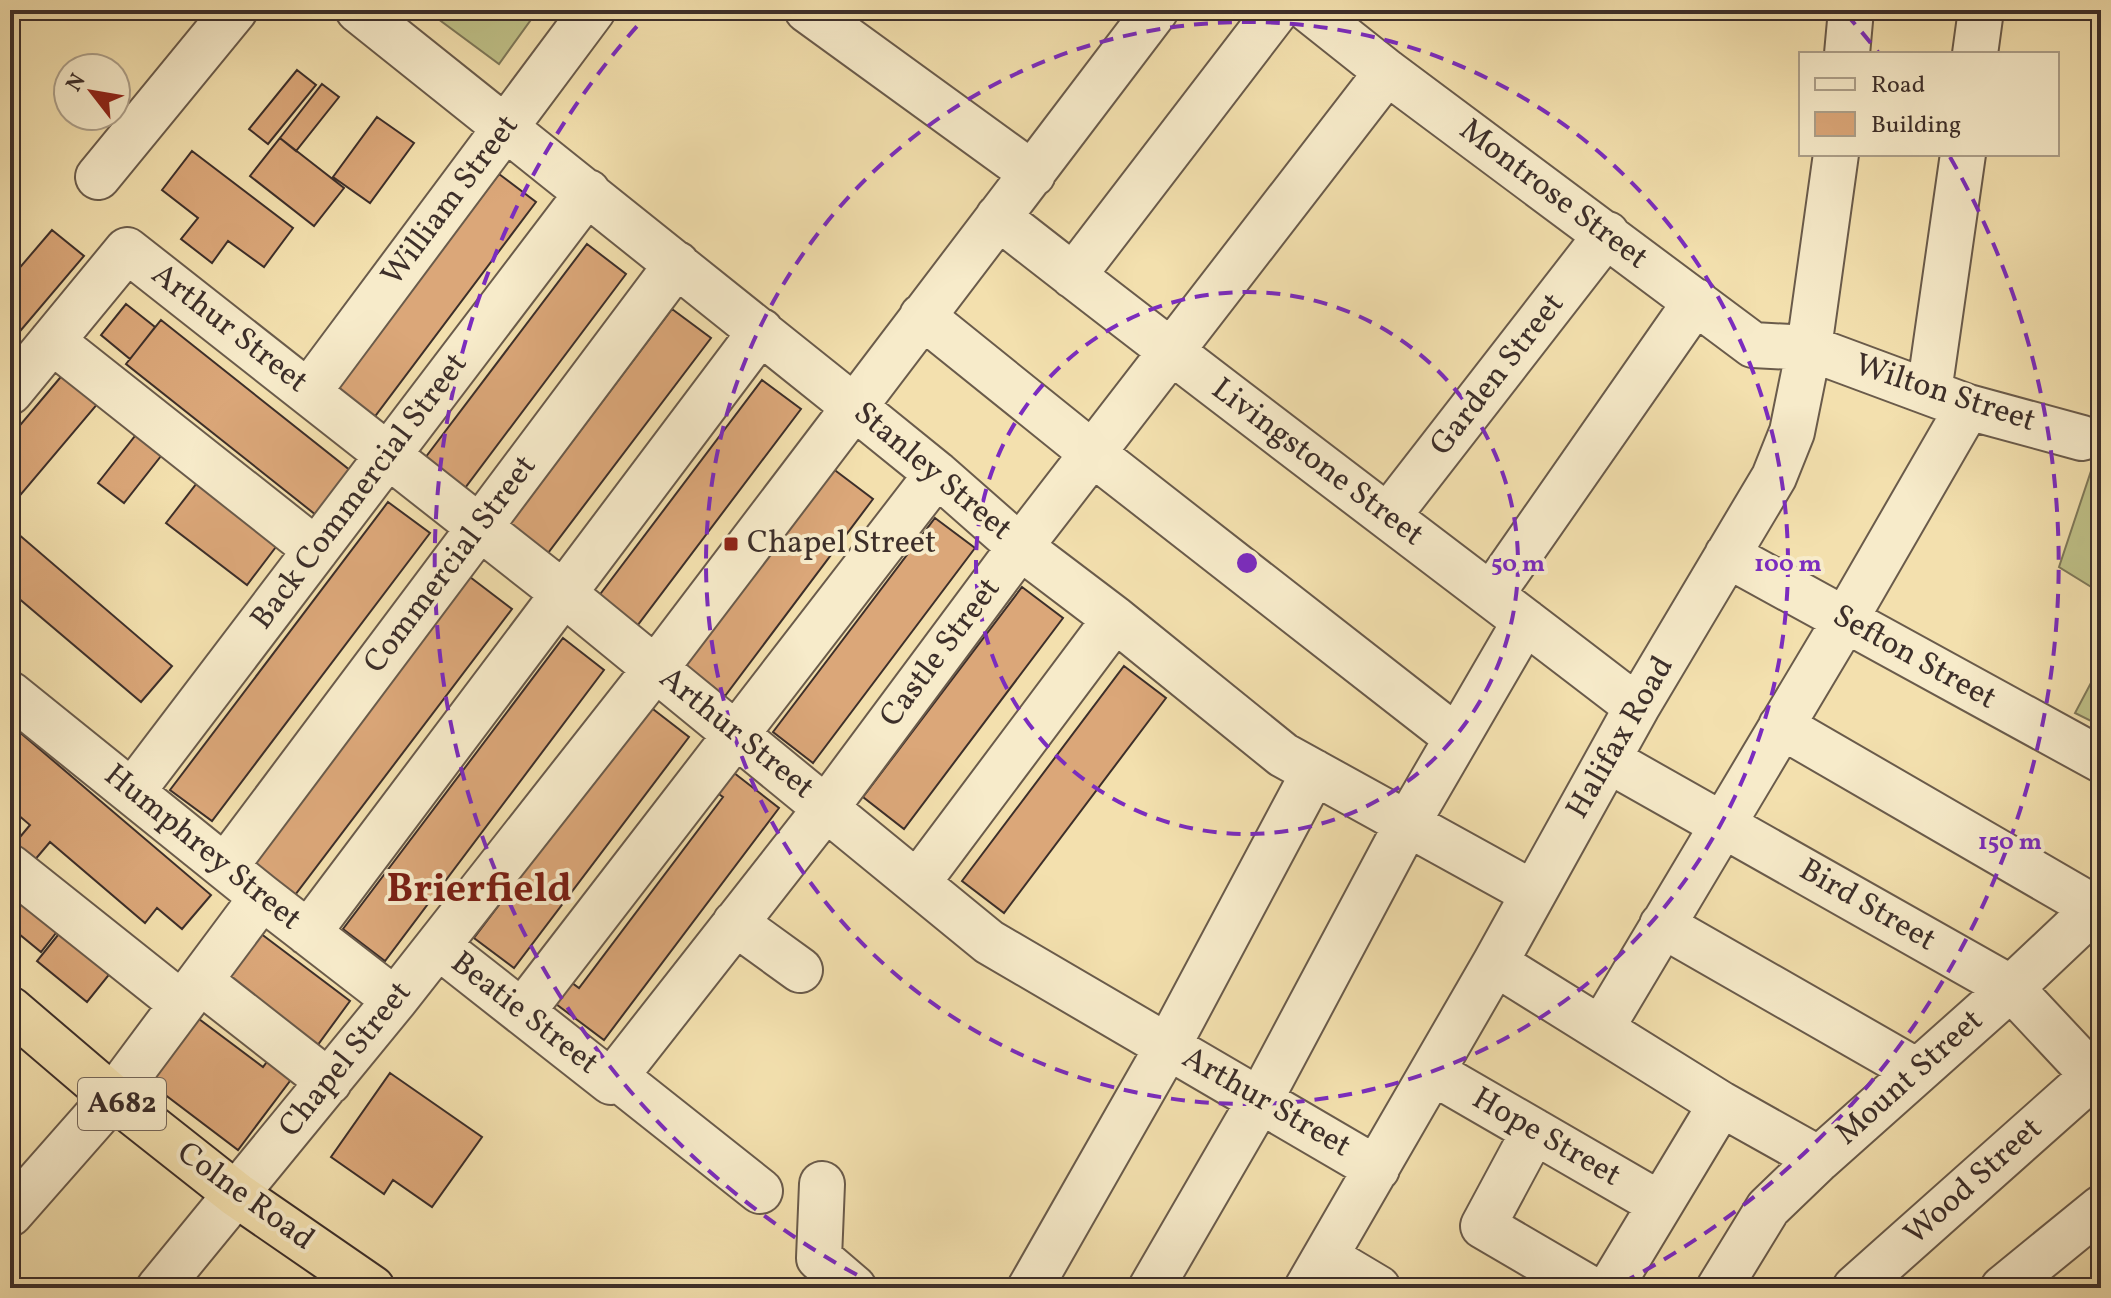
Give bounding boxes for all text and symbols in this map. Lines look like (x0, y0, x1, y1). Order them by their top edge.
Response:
north arrow (52, 52, 132, 132)
legend (1799, 52, 2059, 156)
text: N (60, 68, 94, 98)
text: Road (1871, 69, 1925, 103)
street label: William Street (372, 106, 530, 296)
street label: Montrose Street (1449, 109, 1657, 281)
text: Building (1871, 109, 1961, 143)
street label: Arthur Street (141, 254, 317, 404)
street label: Garden Street (1421, 284, 1575, 466)
street label: Wilton Street (1849, 344, 2041, 444)
street label: Back Commercial Street (244, 346, 476, 638)
street label: Livingstone Street (1202, 368, 1432, 558)
street label: Stanley Street (843, 392, 1021, 552)
street label: Commercial Street (357, 448, 545, 682)
place label: Chapel Street (747, 522, 936, 566)
marker: Chapel Street (722, 535, 740, 553)
text: 50 m (1491, 548, 1545, 582)
text: 100 m (1754, 548, 1822, 582)
centre of rings (1233, 549, 1261, 577)
street label: Castle Street (870, 569, 1012, 737)
street label: Sefton Street (1824, 595, 2004, 721)
street label: Halifax Road (1557, 649, 1685, 827)
street label: Arthur Street (649, 658, 823, 810)
street label: Humphrey Street (94, 755, 310, 941)
text: 150 m (1978, 826, 2042, 860)
street label: Bird Street (1790, 849, 1944, 963)
district label: Brierfield (386, 863, 572, 919)
street label: Beatie Street (441, 942, 607, 1086)
street label: Chapel Street (269, 973, 423, 1147)
street label: Mount Street (1827, 1000, 1993, 1156)
street label: Arthur Street (1174, 1037, 1358, 1169)
road number: A682 (78, 1078, 166, 1130)
street label: Hope Street (1464, 1078, 1628, 1198)
street label: Wood Street (1895, 1108, 2053, 1256)
street label: Colne Road (167, 1132, 323, 1262)

